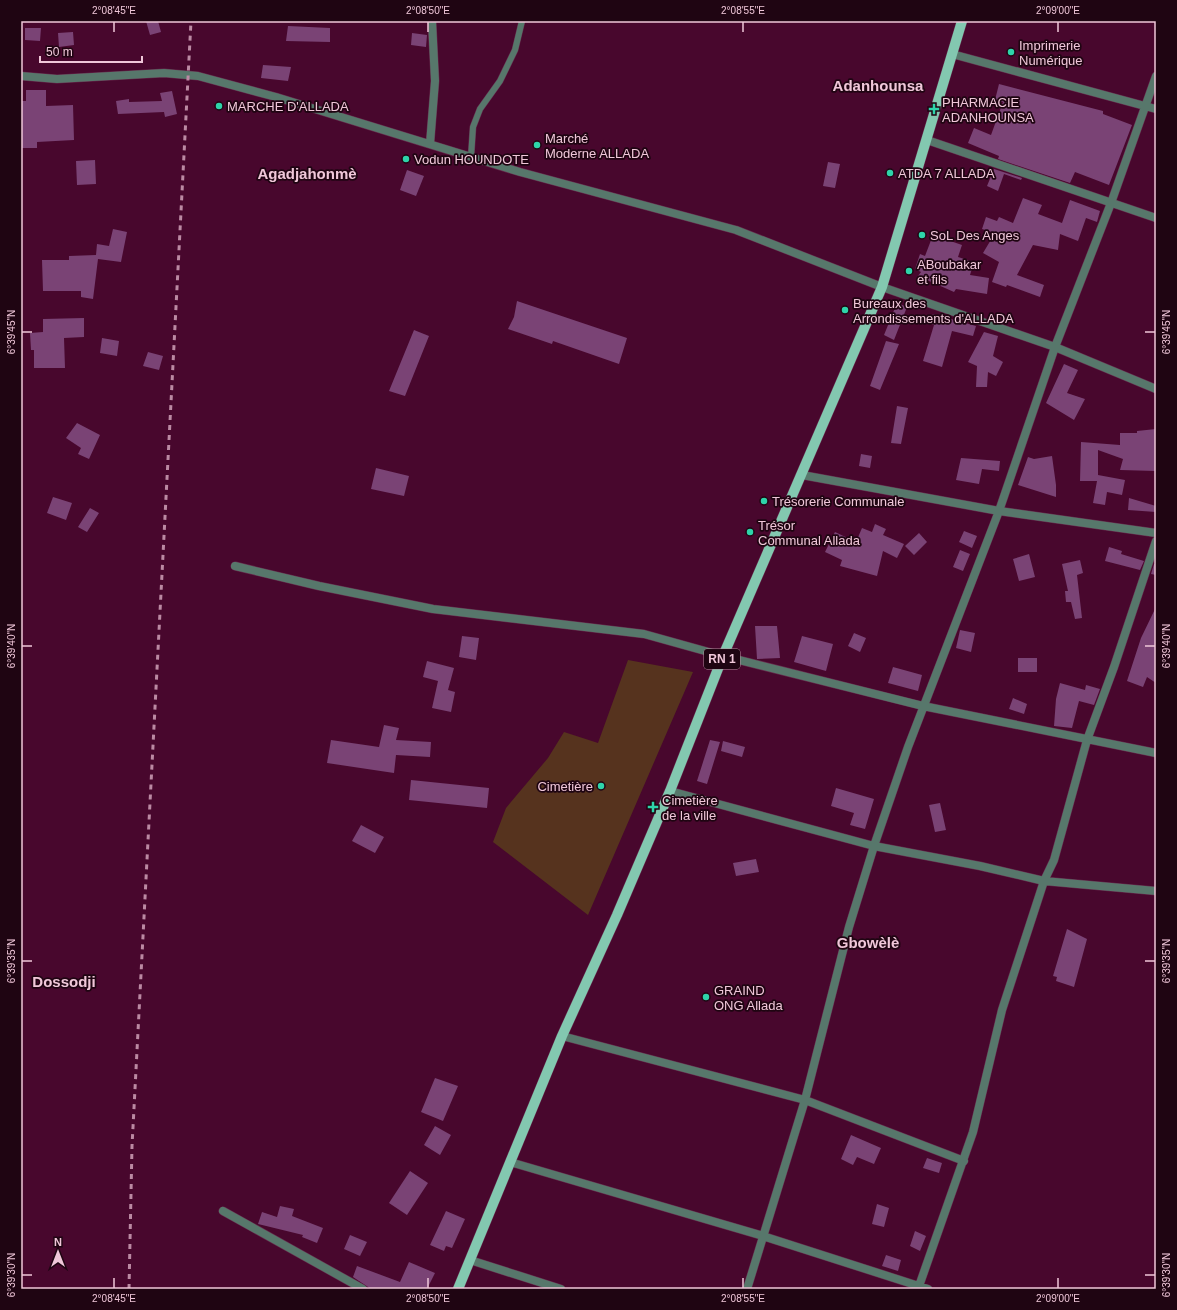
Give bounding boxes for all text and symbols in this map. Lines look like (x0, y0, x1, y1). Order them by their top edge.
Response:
text: 2°08'45"E (92, 5, 136, 16)
text: 2°08'50"E (406, 5, 450, 16)
text: 2°08'55"E (721, 5, 765, 16)
text: 2°09'00"E (1036, 5, 1080, 16)
scale bar (40, 38, 142, 64)
place label: Imprimerie Numérique (1019, 38, 1083, 68)
text: 50 m (46, 45, 73, 59)
marker: Imprimerie Numérique (1006, 47, 1016, 57)
district label: Adanhounsa (833, 77, 924, 94)
place label: PHARMACIE ADANHOUNSA (942, 95, 1034, 125)
place label: MARCHE D'ALLADA (227, 99, 349, 114)
marker: MARCHE D'ALLADA (214, 101, 224, 111)
marker: PHARMACIE ADANHOUNSA (929, 104, 939, 114)
place label: Marché Moderne ALLADA (545, 131, 649, 161)
marker: Marché Moderne ALLADA (532, 140, 542, 150)
place label: Vodun HOUNDOTE (414, 152, 529, 167)
marker: Vodun HOUNDOTE (401, 154, 411, 164)
district label: Agadjahonmè (257, 165, 357, 182)
place label: ATDA 7 ALLADA (898, 166, 995, 181)
marker: ATDA 7 ALLADA (885, 168, 895, 178)
place label: SoL Des Anges (930, 228, 1020, 243)
marker: SoL Des Anges (917, 230, 927, 240)
place label: ABoubakar et fils (917, 257, 982, 287)
marker: ABoubakar et fils (904, 266, 914, 276)
place label: Bureaux des Arrondissements d'ALLADA (853, 296, 1014, 326)
marker: Bureaux des Arrondissements d'ALLADA (840, 305, 850, 315)
text: 6°39'45"N (6, 310, 17, 354)
text: 6°39'45"N (1161, 310, 1172, 354)
place label: Trésorerie Communale (772, 494, 904, 509)
marker: Trésorerie Communale (759, 496, 769, 506)
place label: Trésor Communal Allada (758, 518, 861, 548)
marker: Trésor Communal Allada (745, 527, 755, 537)
text: 6°39'40"N (6, 624, 17, 668)
text: 6°39'40"N (1161, 624, 1172, 668)
road number: RN 1 (704, 649, 740, 669)
place label: Cimetière (537, 779, 593, 794)
marker: Cimetière (596, 781, 606, 791)
place label: Cimetière de la ville (662, 793, 718, 823)
marker: Cimetière de la ville (647, 801, 659, 813)
district label: Gbowèlè (837, 934, 899, 951)
text: 6°39'35"N (6, 939, 17, 983)
text: 6°39'35"N (1161, 939, 1172, 983)
district label: Dossodji (32, 973, 96, 990)
place label: GRAIND ONG Allada (714, 983, 783, 1013)
marker: GRAIND ONG Allada (701, 992, 711, 1002)
north arrow (38, 1232, 78, 1272)
text: N (54, 1236, 62, 1248)
text: 6°39'30"N (6, 1253, 17, 1297)
text: 6°39'30"N (1161, 1253, 1172, 1297)
text: 2°08'45"E (92, 1293, 136, 1304)
text: 2°08'50"E (406, 1293, 450, 1304)
text: 2°08'55"E (721, 1293, 765, 1304)
text: 2°09'00"E (1036, 1293, 1080, 1304)

